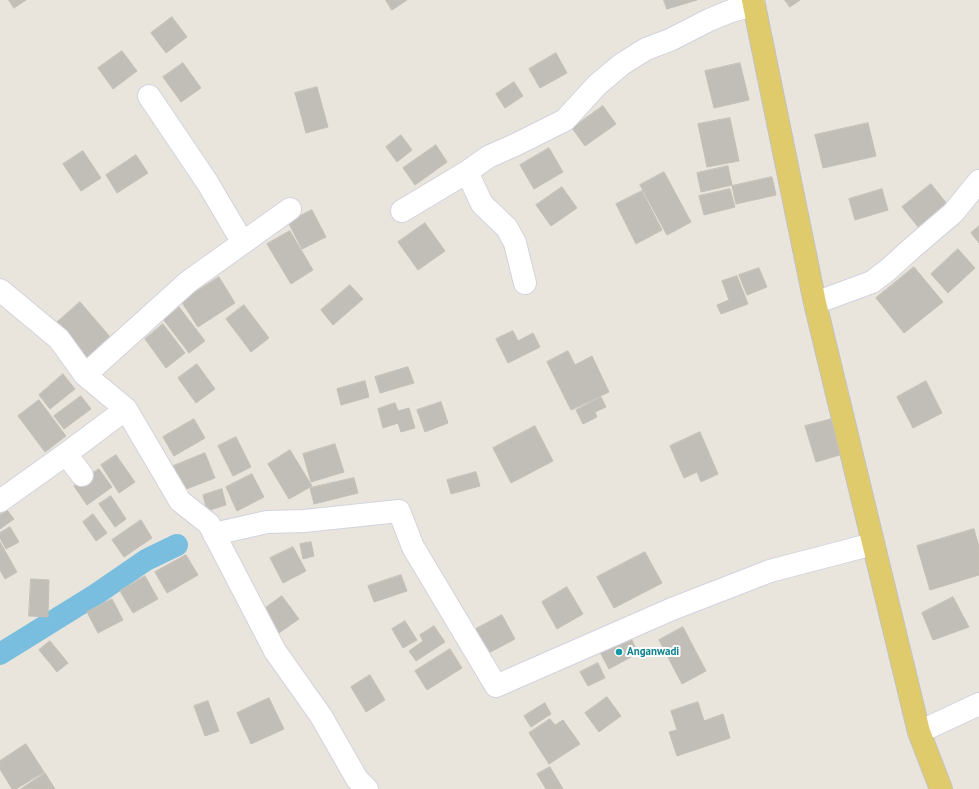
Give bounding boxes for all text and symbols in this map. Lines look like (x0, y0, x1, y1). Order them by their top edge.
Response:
place label: Anganwadi (627, 645, 679, 659)
marker: Anganwadi (614, 647, 624, 657)

